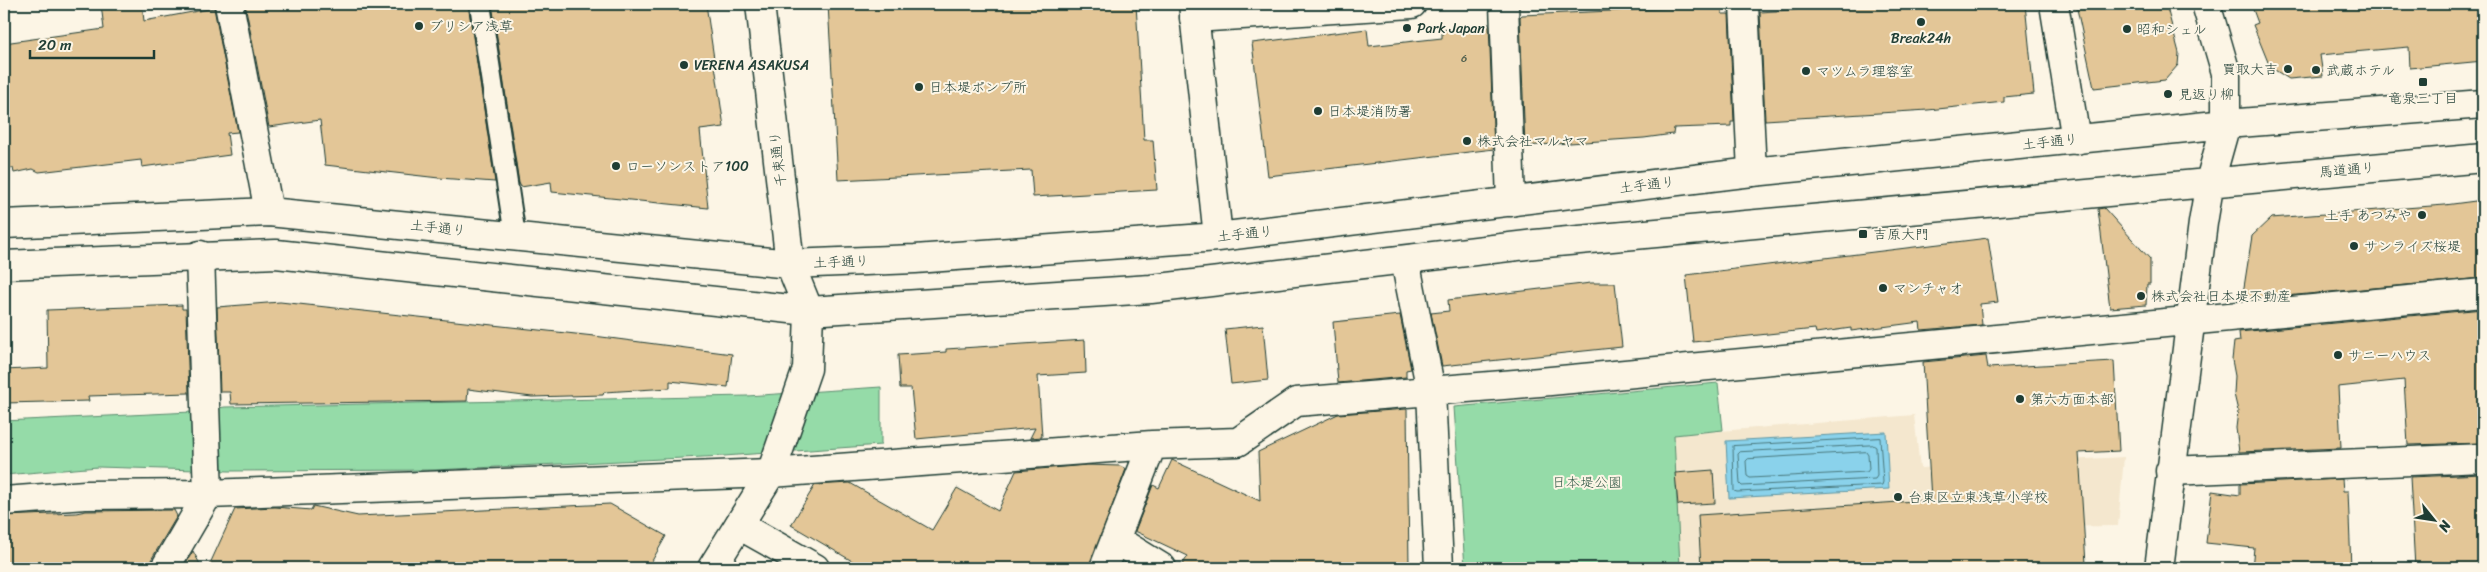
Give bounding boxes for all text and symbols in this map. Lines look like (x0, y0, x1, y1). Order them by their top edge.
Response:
place label: ブリシア浅草 (429, 14, 513, 39)
place label: Park Japan (1417, 16, 1485, 41)
marker: Break24h (1915, 16, 1927, 28)
place label: 昭和シェル (2137, 17, 2207, 42)
marker: ブリシア浅草 (413, 20, 425, 32)
marker: Park Japan (1401, 22, 1413, 34)
marker: 昭和シェル (2121, 23, 2133, 35)
place label: Break24h (1891, 26, 1951, 51)
scale bar (30, 28, 154, 60)
text: 20 m (38, 32, 72, 58)
house number: 6 (1461, 49, 1467, 68)
place label: VERENA ASAKUSA (694, 53, 809, 78)
place label: 買取大吉 (2222, 57, 2278, 82)
place label: 武蔵ホテル (2326, 58, 2395, 83)
marker: VERENA ASAKUSA (678, 59, 690, 71)
place label: マツムラ理容室 (1816, 59, 1913, 84)
marker: 買取大吉 (2282, 63, 2294, 75)
marker: 武蔵ホテル (2310, 64, 2322, 76)
marker: マツムラ理容室 (1800, 65, 1812, 77)
place label: 日本堤ポンプ所 (929, 75, 1027, 100)
marker: 竜泉三丁目 (2417, 76, 2429, 88)
marker: 日本堤ポンプ所 (913, 81, 925, 93)
place label: 見返り柳 (2178, 82, 2234, 107)
place label: 竜泉三丁目 (2388, 86, 2458, 111)
marker: 見返り柳 (2162, 88, 2174, 100)
place label: 日本堤消防署 (1328, 99, 1412, 124)
marker: 日本堤消防署 (1312, 105, 1324, 117)
street label: 土手通り (2021, 127, 2079, 157)
place label: 株式会社マルヤマ (1477, 129, 1589, 154)
street label: 千束通り (762, 130, 794, 188)
marker: 株式会社マルヤマ (1461, 135, 1473, 147)
place label: ローソンストア100 (626, 154, 749, 179)
street label: 馬道通り (2318, 155, 2376, 185)
marker: ローソンストア100 (610, 160, 622, 172)
street label: 土手通り (1618, 169, 1676, 201)
place label: 土手 あつみや (2325, 203, 2412, 228)
marker: 土手 あつみや (2416, 209, 2428, 221)
street label: 土手通り (409, 213, 467, 243)
street label: 土手通り (1216, 219, 1274, 249)
place label: 吉原大門 (1873, 222, 1929, 247)
marker: 吉原大門 (1857, 228, 1869, 240)
place label: サンライズ桜堤 (2364, 234, 2461, 259)
marker: サンライズ桜堤 (2348, 240, 2360, 252)
street label: 土手通り (813, 249, 869, 275)
place label: マンチャオ (1893, 276, 1963, 301)
marker: マンチャオ (1877, 282, 1889, 294)
place label: 株式会社日本堤不動産 (2151, 284, 2291, 309)
marker: 株式会社日本堤不動産 (2135, 290, 2147, 302)
place label: サニーハウス (2348, 343, 2431, 368)
marker: サニーハウス (2332, 349, 2344, 361)
place label: 第六方面本部 (2030, 387, 2114, 412)
marker: 第六方面本部 (2014, 393, 2026, 405)
park label: 日本堤公園 (1552, 470, 1622, 495)
place label: 台東区立東浅草小学校 (1908, 485, 2048, 510)
marker: 台東区立東浅草小学校 (1892, 491, 1904, 503)
north arrow (2410, 494, 2460, 544)
text: N (2431, 515, 2459, 537)

